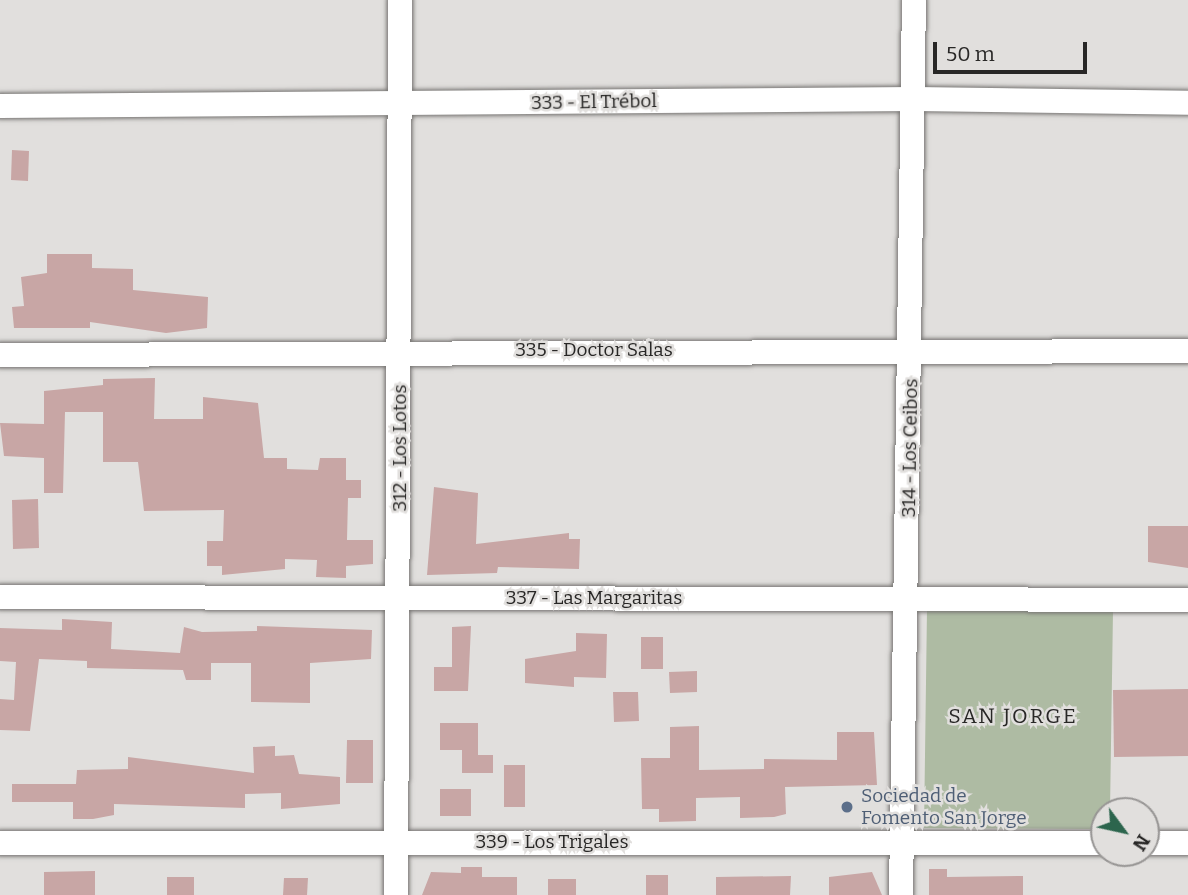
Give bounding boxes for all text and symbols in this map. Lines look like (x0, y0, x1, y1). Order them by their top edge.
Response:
scale bar (936, 28, 1090, 72)
text: 50 m (946, 41, 995, 67)
street label: 333 - El Trébol (531, 90, 657, 114)
street label: 335 - Doctor Salas (515, 339, 673, 361)
street label: 314 - Los Ceibos (897, 378, 923, 518)
street label: 312 - Los Lotos (389, 384, 411, 512)
street label: 337 - Las Margaritas (506, 587, 682, 609)
district label: SAN JORGE (949, 703, 1077, 729)
place label: Sociedad de Fomento San Jorge (861, 785, 1027, 829)
north arrow (1090, 797, 1160, 867)
marker: Sociedad de Fomento San Jorge (839, 799, 855, 815)
text: N (1128, 830, 1155, 855)
street label: 339 - Los Trigales (475, 831, 629, 853)

